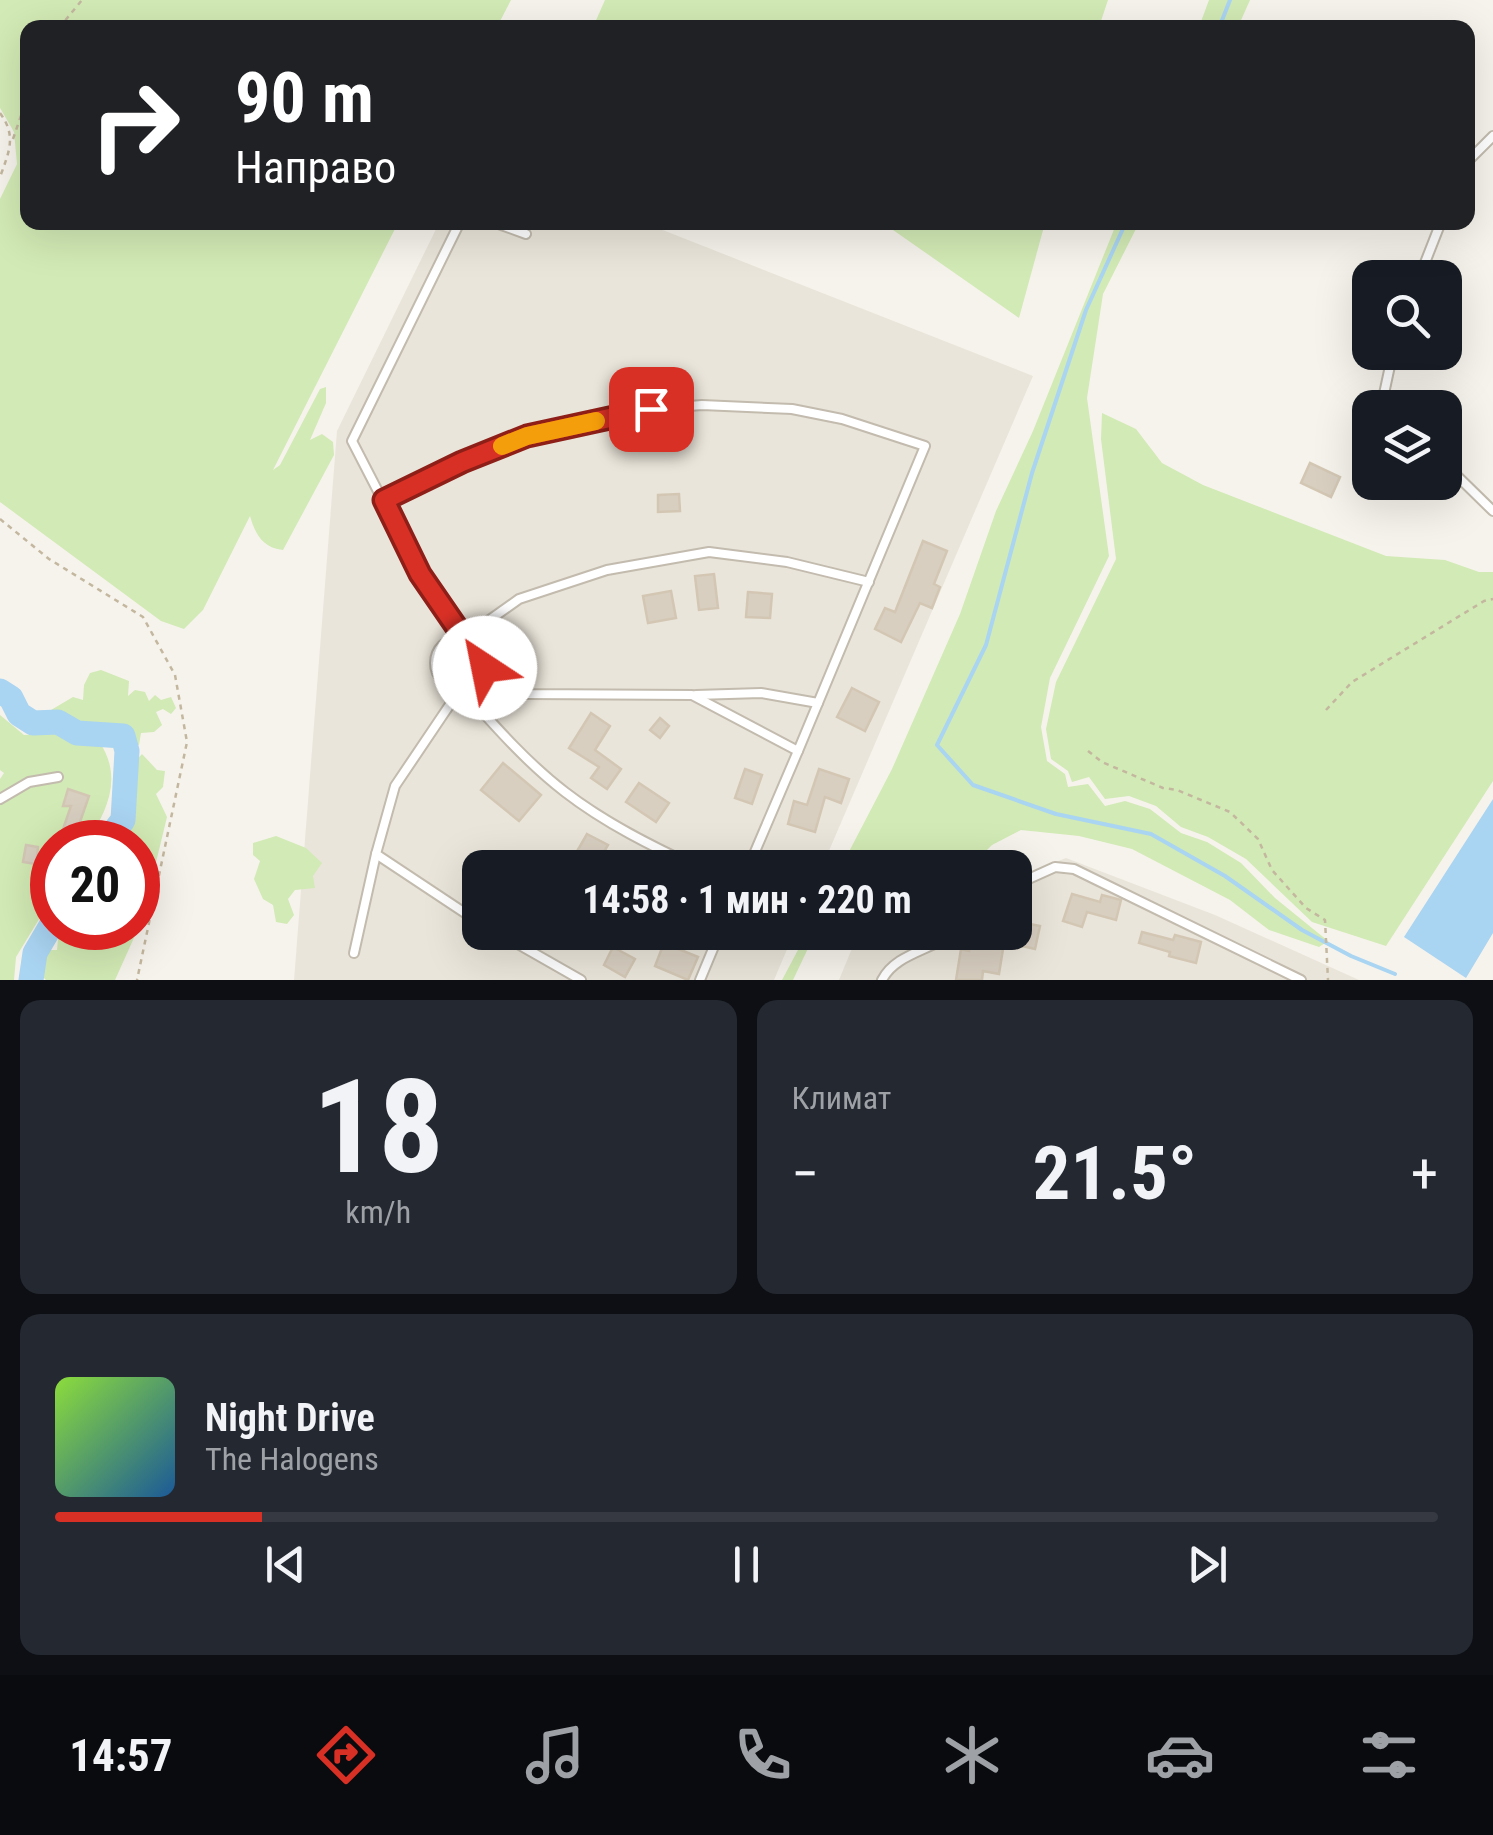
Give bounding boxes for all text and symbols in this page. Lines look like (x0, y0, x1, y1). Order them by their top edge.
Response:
text: 90 m (235, 57, 374, 139)
icon: right (70, 60, 200, 190)
text: Направо (235, 141, 396, 194)
map controls (1352, 260, 1462, 500)
button: search (1352, 260, 1462, 370)
pin (609, 367, 694, 452)
icon: arrive (624, 382, 679, 437)
button: layers (1352, 390, 1462, 500)
position arrow (433, 616, 537, 720)
speed limit sign: 20 (30, 820, 160, 950)
text: 14:58 · 1 мин · 220 m (582, 878, 912, 922)
text: 18 (313, 1051, 444, 1204)
text: Климат (792, 1079, 891, 1117)
text: 21.5° (1033, 1129, 1197, 1217)
text: − (792, 1142, 819, 1206)
text: + (1411, 1142, 1438, 1206)
text: km/h (345, 1193, 411, 1231)
text: Night Drive (205, 1396, 375, 1440)
text: The Halogens (205, 1440, 379, 1478)
icon: previous (258, 1537, 313, 1592)
icon: pause (719, 1537, 774, 1592)
icon: next (1180, 1537, 1235, 1592)
icon: directions (311, 1720, 381, 1790)
icon: music (520, 1720, 590, 1790)
icon: phone (728, 1720, 798, 1790)
icon: climate (937, 1720, 1007, 1790)
icon: car (1145, 1720, 1215, 1790)
icon: filters (1354, 1720, 1424, 1790)
text: 14:57 (69, 1729, 173, 1782)

